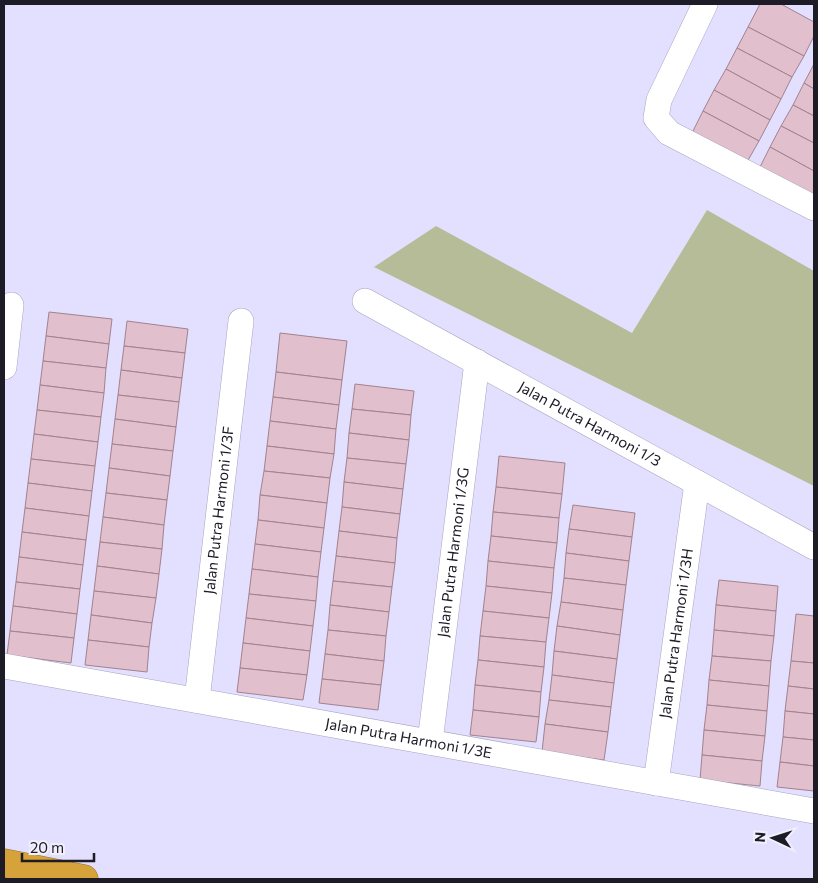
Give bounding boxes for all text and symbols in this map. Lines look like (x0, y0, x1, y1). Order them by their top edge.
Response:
street label: Jalan Putra Harmoni 1/3 (515, 377, 665, 469)
street label: Jalan Putra Harmoni 1/3F (199, 425, 237, 595)
street label: Jalan Putra Harmoni 1/3G (433, 466, 472, 638)
street label: Jalan Putra Harmoni 1/3H (655, 547, 696, 719)
street label: Jalan Putra Harmoni 1/3E (324, 714, 494, 761)
north arrow (748, 813, 798, 863)
scale bar (22, 830, 95, 862)
text: N (751, 831, 768, 843)
text: 20 m (30, 838, 64, 856)

